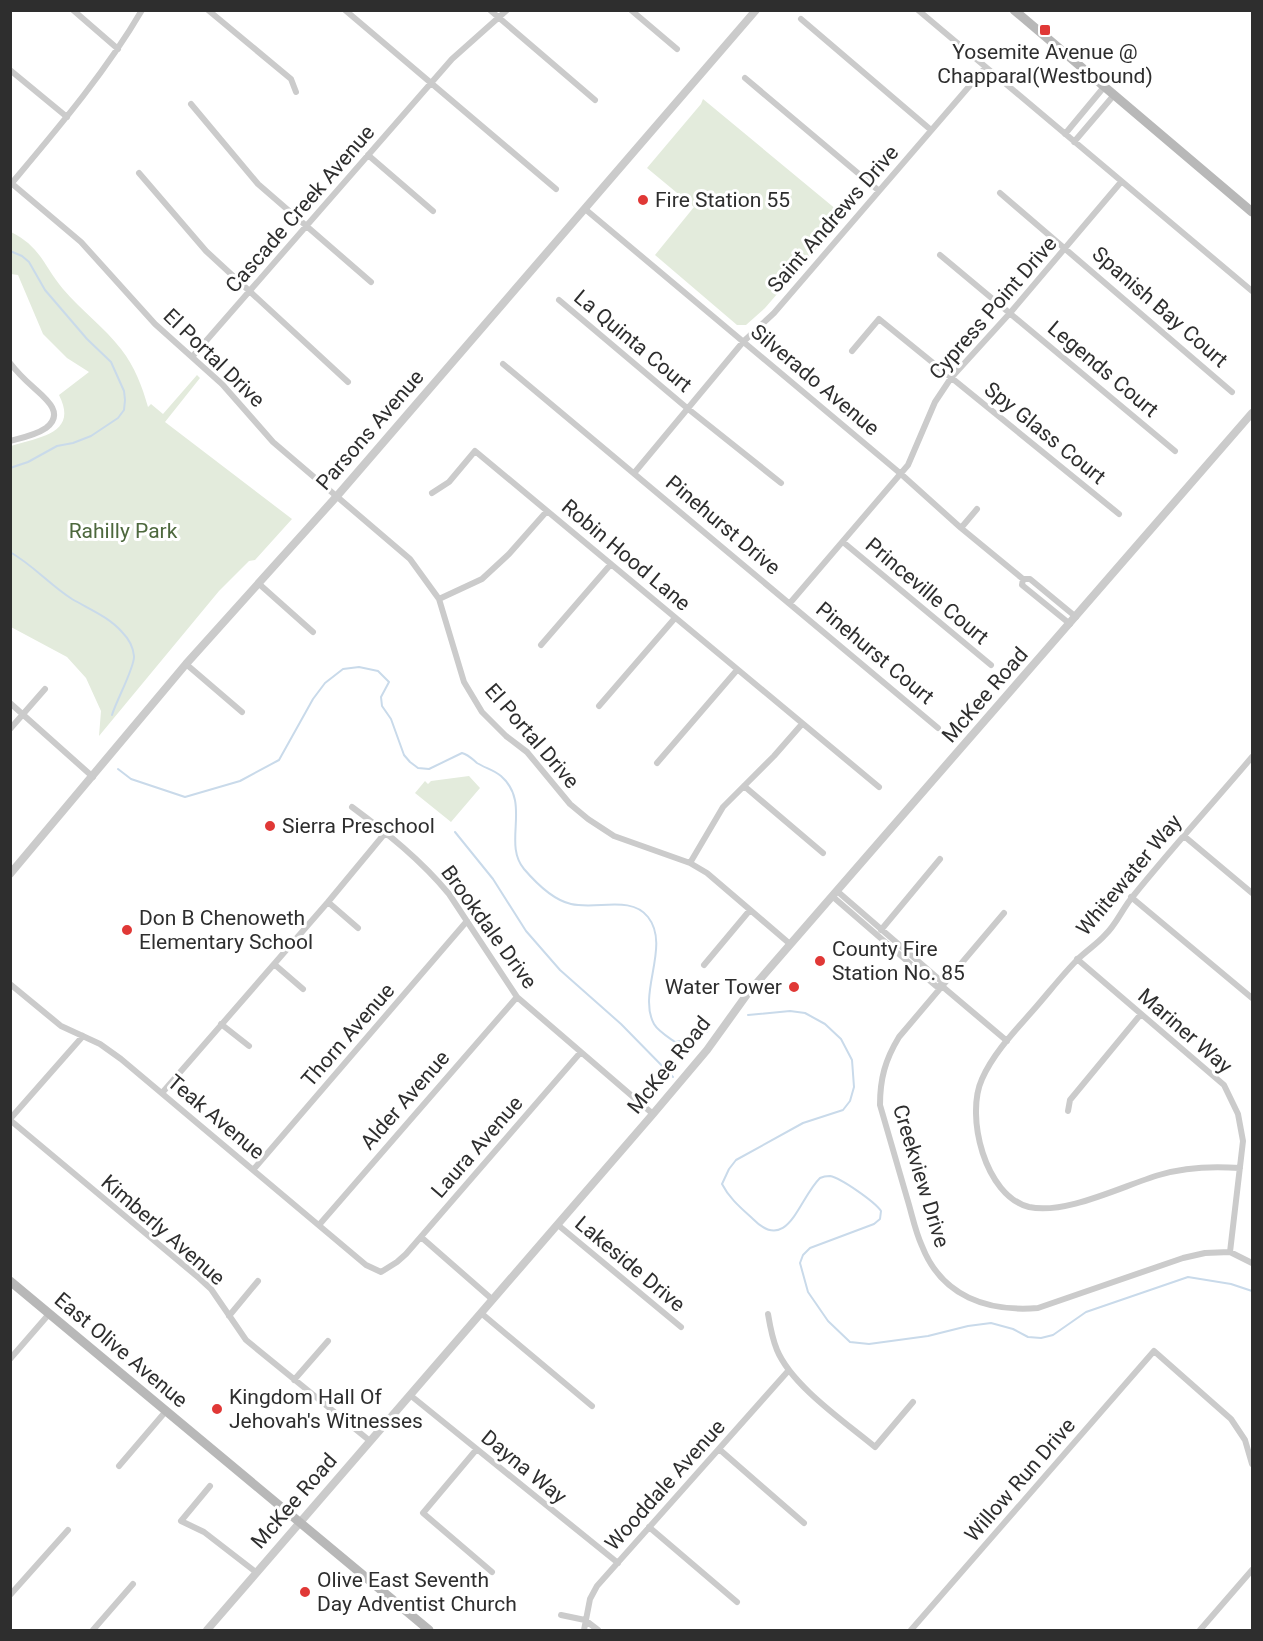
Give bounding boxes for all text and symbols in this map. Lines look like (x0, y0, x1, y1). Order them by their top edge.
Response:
marker: Yosemite Avenue @ Chapparal(Westbound) (1038, 23, 1052, 37)
place label: Yosemite Avenue @ Chapparal(Westbound) (937, 40, 1153, 88)
street label: Cascade Creek Avenue (221, 120, 379, 298)
street label: Saint Andrews Drive (763, 141, 903, 297)
place label: Fire Station 55 (655, 188, 790, 212)
marker: Fire Station 55 (636, 193, 650, 207)
street label: Cypress Point Drive (924, 232, 1062, 384)
street label: Spanish Bay Court (1088, 242, 1233, 372)
street label: La Quinta Court (569, 285, 697, 397)
street label: El Portal Drive (159, 304, 269, 412)
street label: Legends Court (1043, 316, 1163, 422)
street label: Silverado Avenue (746, 319, 884, 441)
street label: Parsons Avenue (311, 365, 429, 495)
street label: Spy Glass Court (980, 377, 1110, 489)
street label: Pinehurst Drive (661, 470, 785, 580)
street label: Robin Hood Lane (557, 494, 695, 616)
park label: Rahilly Park (69, 519, 178, 543)
street label: Princeville Court (861, 533, 993, 649)
street label: Pinehurst Court (811, 597, 939, 709)
street label: McKee Road (937, 643, 1033, 747)
street label: El Portal Drive (480, 679, 584, 793)
street label: Whitewater Way (1071, 810, 1187, 940)
place label: Sierra Preschool (282, 814, 435, 838)
marker: Sierra Preschool (263, 819, 277, 833)
street label: Brookdale Drive (436, 861, 542, 993)
place label: Don B Chenoweth Elementary School (139, 906, 313, 954)
marker: Don B Chenoweth Elementary School (120, 923, 134, 937)
place label: County Fire Station No. 85 (832, 937, 965, 985)
marker: County Fire Station No. 85 (813, 954, 827, 968)
place label: Water Tower (665, 975, 782, 999)
street label: Thorn Avenue (297, 979, 399, 1091)
marker: Water Tower (787, 980, 801, 994)
street label: Mariner Way (1133, 984, 1237, 1078)
street label: McKee Road (623, 1012, 715, 1118)
street label: Alder Avenue (356, 1046, 454, 1154)
street label: Teak Avenue (163, 1070, 269, 1164)
street label: Laura Avenue (427, 1091, 527, 1203)
street label: Creekview Drive (888, 1102, 954, 1250)
street label: Kimberly Avenue (96, 1170, 230, 1290)
street label: Lakeside Drive (570, 1211, 690, 1317)
street label: East Olive Avenue (50, 1287, 192, 1413)
place label: Kingdom Hall Of Jehovah's Witnesses (229, 1385, 423, 1433)
marker: Kingdom Hall Of Jehovah's Witnesses (210, 1402, 224, 1416)
street label: Willow Run Drive (960, 1413, 1080, 1547)
street label: Wooddale Avenue (600, 1415, 730, 1555)
street label: Dayna Way (477, 1425, 572, 1509)
street label: McKee Road (246, 1449, 342, 1553)
place label: Olive East Seventh Day Adventist Church (317, 1568, 517, 1616)
marker: Olive East Seventh Day Adventist Church (298, 1585, 312, 1599)

